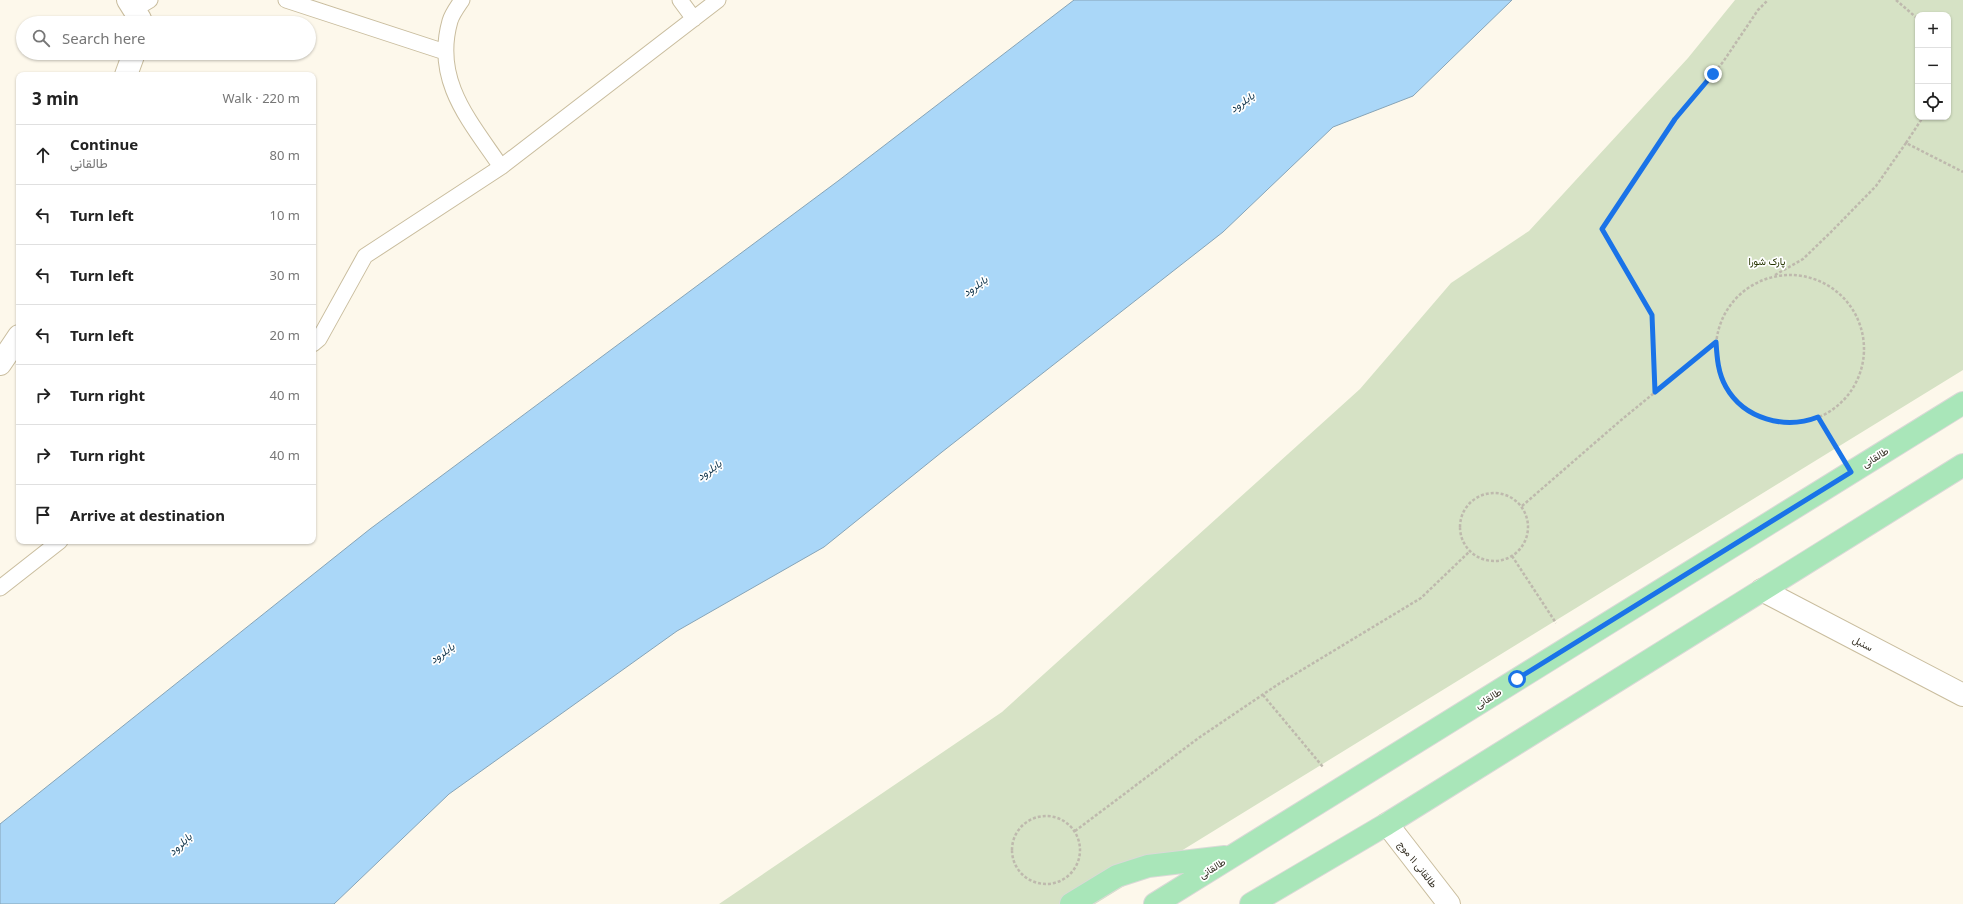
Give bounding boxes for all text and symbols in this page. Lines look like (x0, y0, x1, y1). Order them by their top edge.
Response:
map controls (1915, 12, 1951, 120)
button: + (1915, 12, 1951, 48)
search box (16, 16, 316, 60)
icon: search (30, 27, 52, 49)
text: Search here (62, 28, 145, 48)
button: − (1915, 48, 1951, 84)
route end (1704, 65, 1722, 83)
button: locate (1915, 84, 1951, 120)
text: 3 min (32, 87, 79, 110)
water label: بابلرود (1226, 87, 1258, 116)
text: Walk · 220 m (222, 89, 300, 107)
text: Continue (70, 134, 138, 154)
icon: ahead (32, 144, 54, 166)
text: 80 m (270, 146, 300, 164)
text: طالقانی (70, 154, 108, 172)
icon: left (32, 204, 54, 226)
text: Turn left (70, 205, 134, 225)
text: 10 m (270, 206, 300, 224)
park label: پارک شورا (1749, 254, 1785, 269)
icon: left (32, 264, 54, 286)
text: Turn left (70, 265, 134, 285)
text: 30 m (270, 266, 300, 284)
water label: بابلرود (959, 271, 991, 300)
icon: left (32, 324, 54, 346)
text: Turn left (70, 325, 134, 345)
text: 20 m (270, 326, 300, 344)
icon: right (32, 384, 54, 406)
text: Turn right (70, 385, 145, 405)
text: 40 m (270, 386, 300, 404)
street label: طالقانی (1859, 443, 1891, 471)
icon: right (32, 444, 54, 466)
text: Turn right (70, 445, 145, 465)
text: 40 m (270, 446, 300, 464)
water label: بابلرود (693, 455, 725, 484)
icon: arrive (32, 504, 54, 526)
text: Arrive at destination (70, 505, 225, 525)
street label: سنبل (1850, 632, 1876, 654)
water label: بابلرود (426, 638, 458, 667)
route start (1508, 670, 1526, 688)
street label: طالقانی (1472, 684, 1504, 712)
water label: بابلرود (165, 828, 195, 858)
street label: طالقانی ۱۱ موج (1395, 837, 1441, 891)
street label: طالقانی (1196, 854, 1228, 882)

